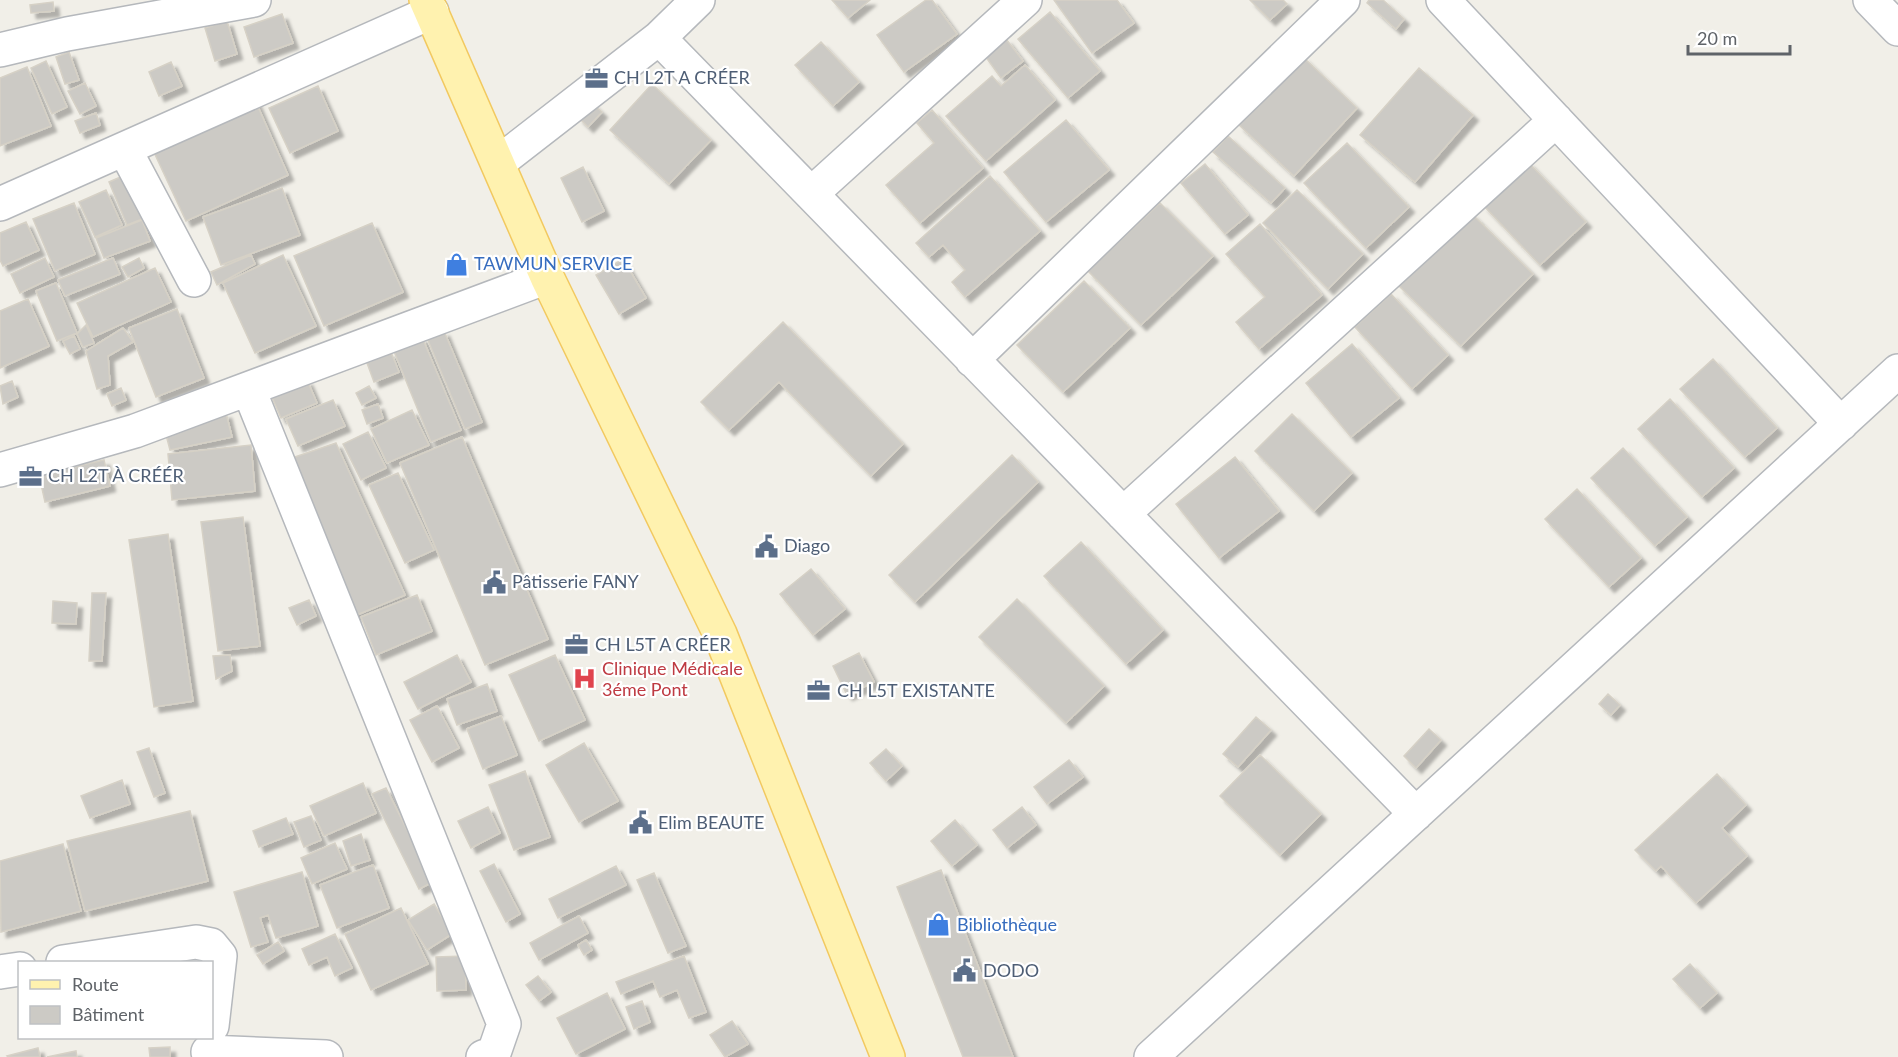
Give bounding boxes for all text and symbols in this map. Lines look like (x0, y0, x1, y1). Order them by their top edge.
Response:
scale bar (1688, 18, 1790, 56)
text: 20 m (1697, 27, 1737, 49)
office icon: CH L2T A CRÉER (583, 65, 609, 91)
place label: CH L2T A CRÉER (614, 66, 750, 88)
shop icon: TAWMUN SERVICE (443, 251, 469, 277)
place label: TAWMUN SERVICE (474, 252, 632, 274)
office icon: CH L2T À CRÉÉR (17, 463, 43, 489)
place label: CH L2T À CRÉÉR (48, 464, 184, 486)
public building icon: Diago (753, 533, 779, 559)
place label: Diago (784, 534, 830, 556)
public building icon: Pâtisserie FANY (481, 569, 507, 595)
place label: Pâtisserie FANY (512, 570, 640, 592)
office icon: CH L5T A CRÉER (564, 632, 590, 658)
place label: CH L5T A CRÉER (595, 633, 731, 655)
place label: Clinique Médicale 3éme Pont (602, 657, 743, 700)
hospital icon: Clinique Médicale 3éme Pont (571, 666, 597, 692)
office icon: CH L5T EXISTANTE (806, 678, 832, 704)
place label: CH L5T EXISTANTE (837, 679, 995, 701)
public building icon: Elim BEAUTE (627, 810, 653, 836)
place label: Elim BEAUTE (658, 811, 764, 833)
shop icon: Bibliothèque (926, 912, 952, 938)
place label: Bibliothèque (957, 913, 1057, 935)
public building icon: DODO (952, 958, 978, 984)
place label: DODO (983, 959, 1039, 981)
legend (18, 961, 213, 1039)
text: Route (72, 973, 119, 995)
text: Bâtiment (72, 1003, 145, 1025)

